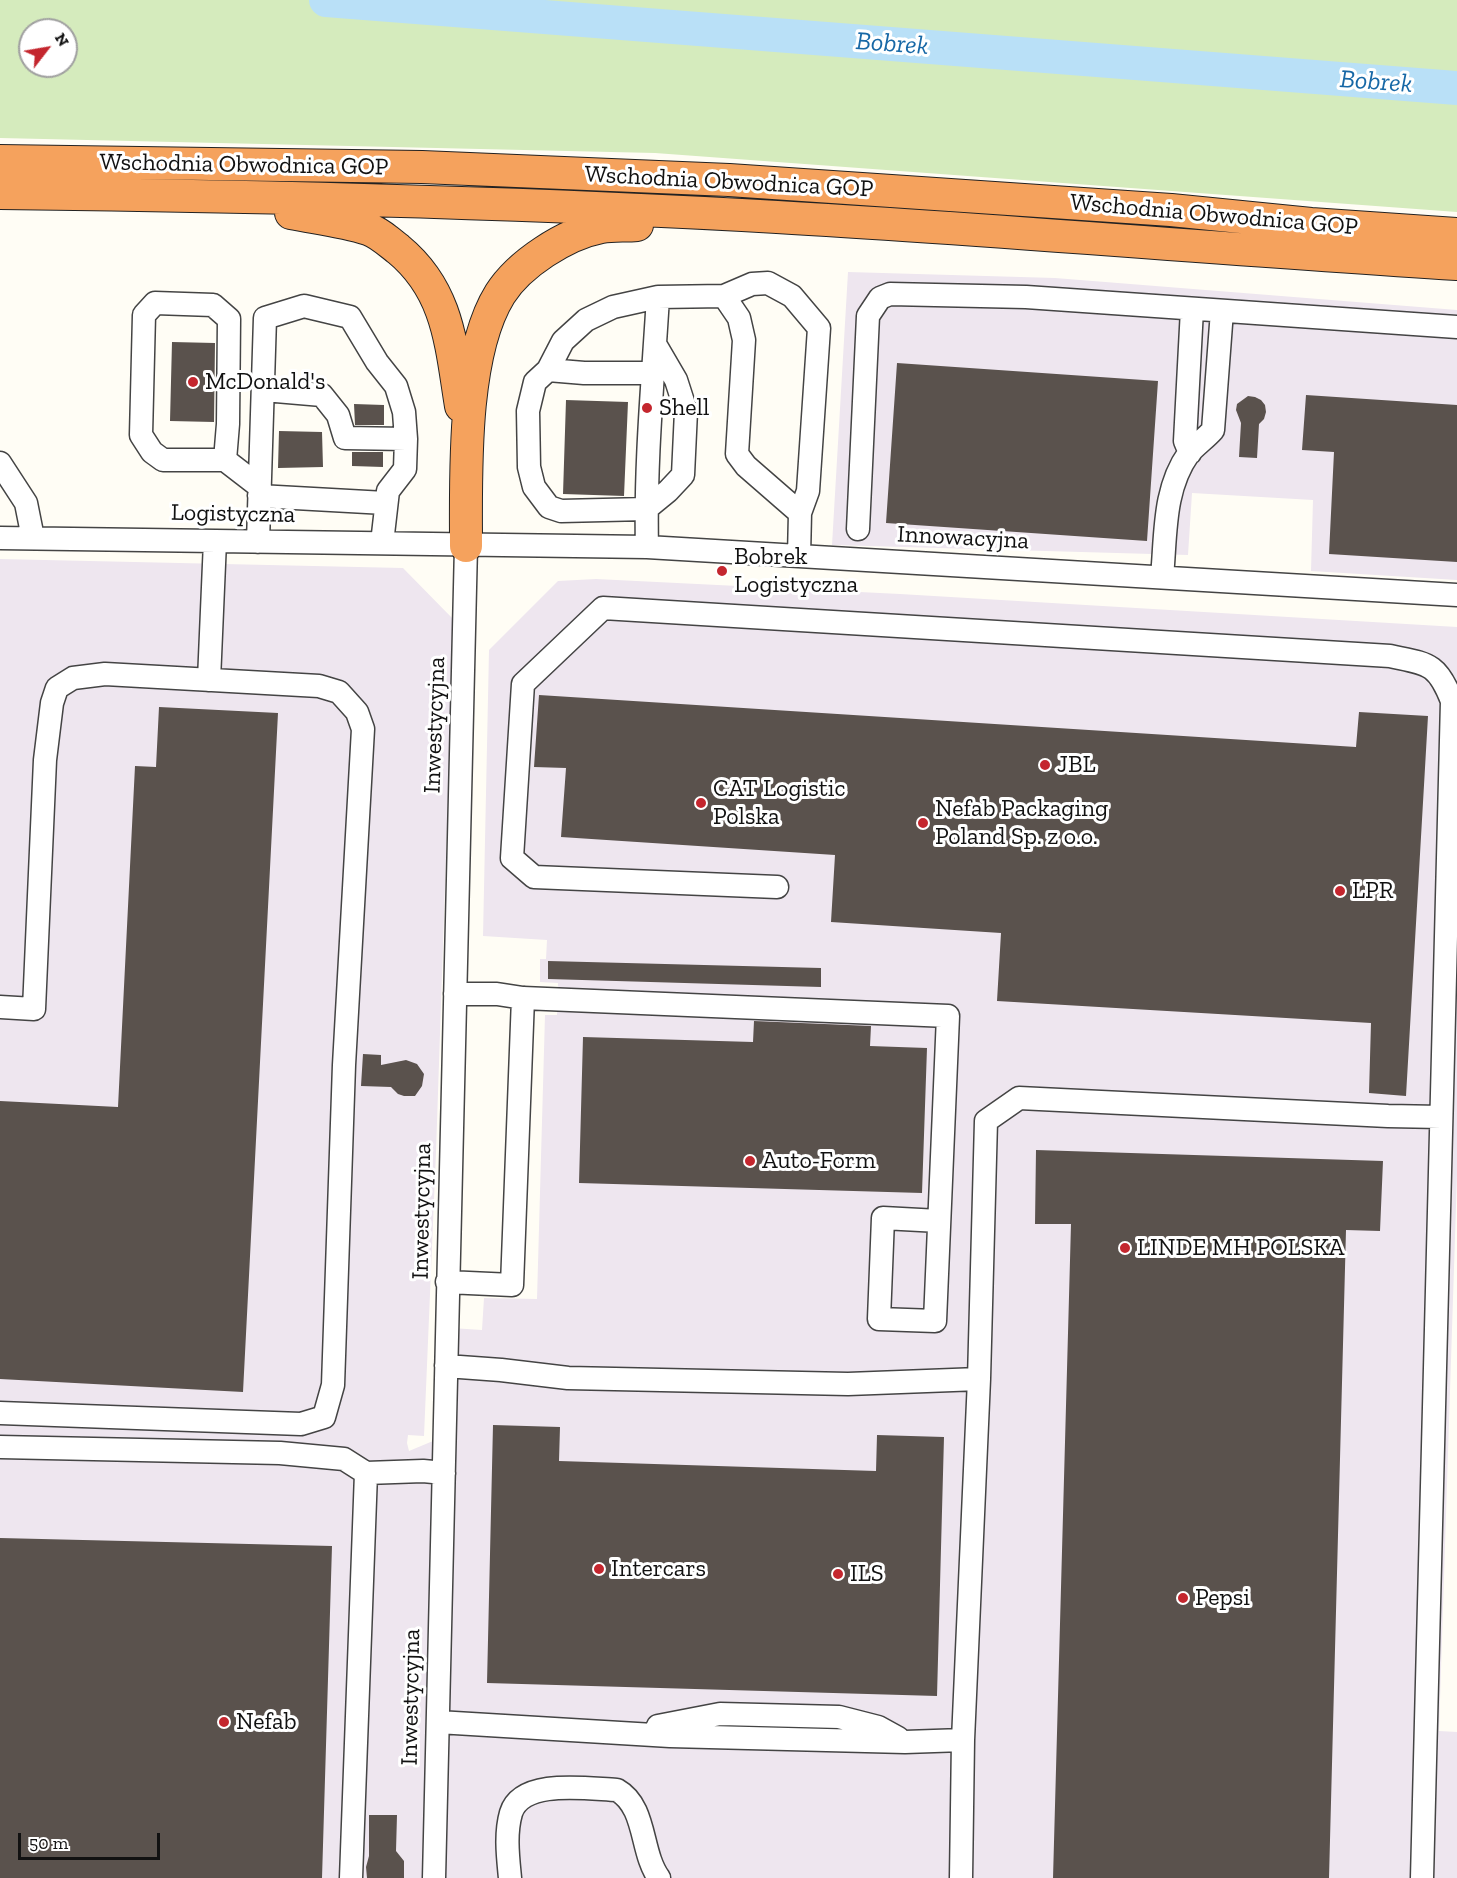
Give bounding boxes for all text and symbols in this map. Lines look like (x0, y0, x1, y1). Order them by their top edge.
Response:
north arrow (18, 18, 78, 78)
water label: Bobrek (855, 26, 929, 62)
text: N (51, 29, 73, 50)
water label: Bobrek (1339, 64, 1413, 100)
street label: Wschodnia Obwodnica GOP (99, 148, 389, 182)
street label: Wschodnia Obwodnica GOP (584, 160, 874, 204)
street label: Wschodnia Obwodnica GOP (1069, 188, 1359, 242)
place label: McDonald's (205, 368, 325, 396)
marker: McDonald's (186, 375, 200, 389)
place label: Shell (659, 394, 709, 422)
marker: Shell (640, 401, 654, 415)
street label: Logistyczna (171, 499, 295, 529)
street label: Innowacyjna (896, 520, 1030, 556)
place label: Bobrek Logistyczna (734, 543, 858, 599)
marker: Bobrek Logistyczna (715, 564, 729, 578)
street label: Inwestycyjna (418, 656, 452, 794)
place label: JBL (1057, 751, 1096, 779)
marker: JBL (1038, 758, 1052, 772)
place label: CAT Logistic Polska (713, 775, 846, 831)
place label: Nefab Packaging Poland Sp. z o.o. (935, 795, 1108, 851)
marker: CAT Logistic Polska (694, 796, 708, 810)
marker: Nefab Packaging Poland Sp. z o.o. (916, 816, 930, 830)
place label: LPR (1352, 877, 1393, 905)
marker: LPR (1333, 884, 1347, 898)
street label: Inwestycyjna (406, 1142, 438, 1280)
place label: Auto-Form (762, 1147, 876, 1175)
marker: Auto-Form (743, 1154, 757, 1168)
place label: LINDE MH POLSKA (1137, 1234, 1344, 1262)
marker: LINDE MH POLSKA (1118, 1241, 1132, 1255)
place label: Intercars (611, 1555, 706, 1583)
place label: ILS (850, 1560, 884, 1588)
marker: Intercars (592, 1562, 606, 1576)
marker: ILS (831, 1567, 845, 1581)
place label: Pepsi (1195, 1584, 1250, 1612)
marker: Pepsi (1176, 1591, 1190, 1605)
street label: Inwestycyjna (395, 1628, 427, 1766)
place label: Nefab (236, 1708, 297, 1736)
marker: Nefab (217, 1715, 231, 1729)
scale bar (21, 1821, 164, 1859)
text: 50 m (29, 1832, 68, 1854)

